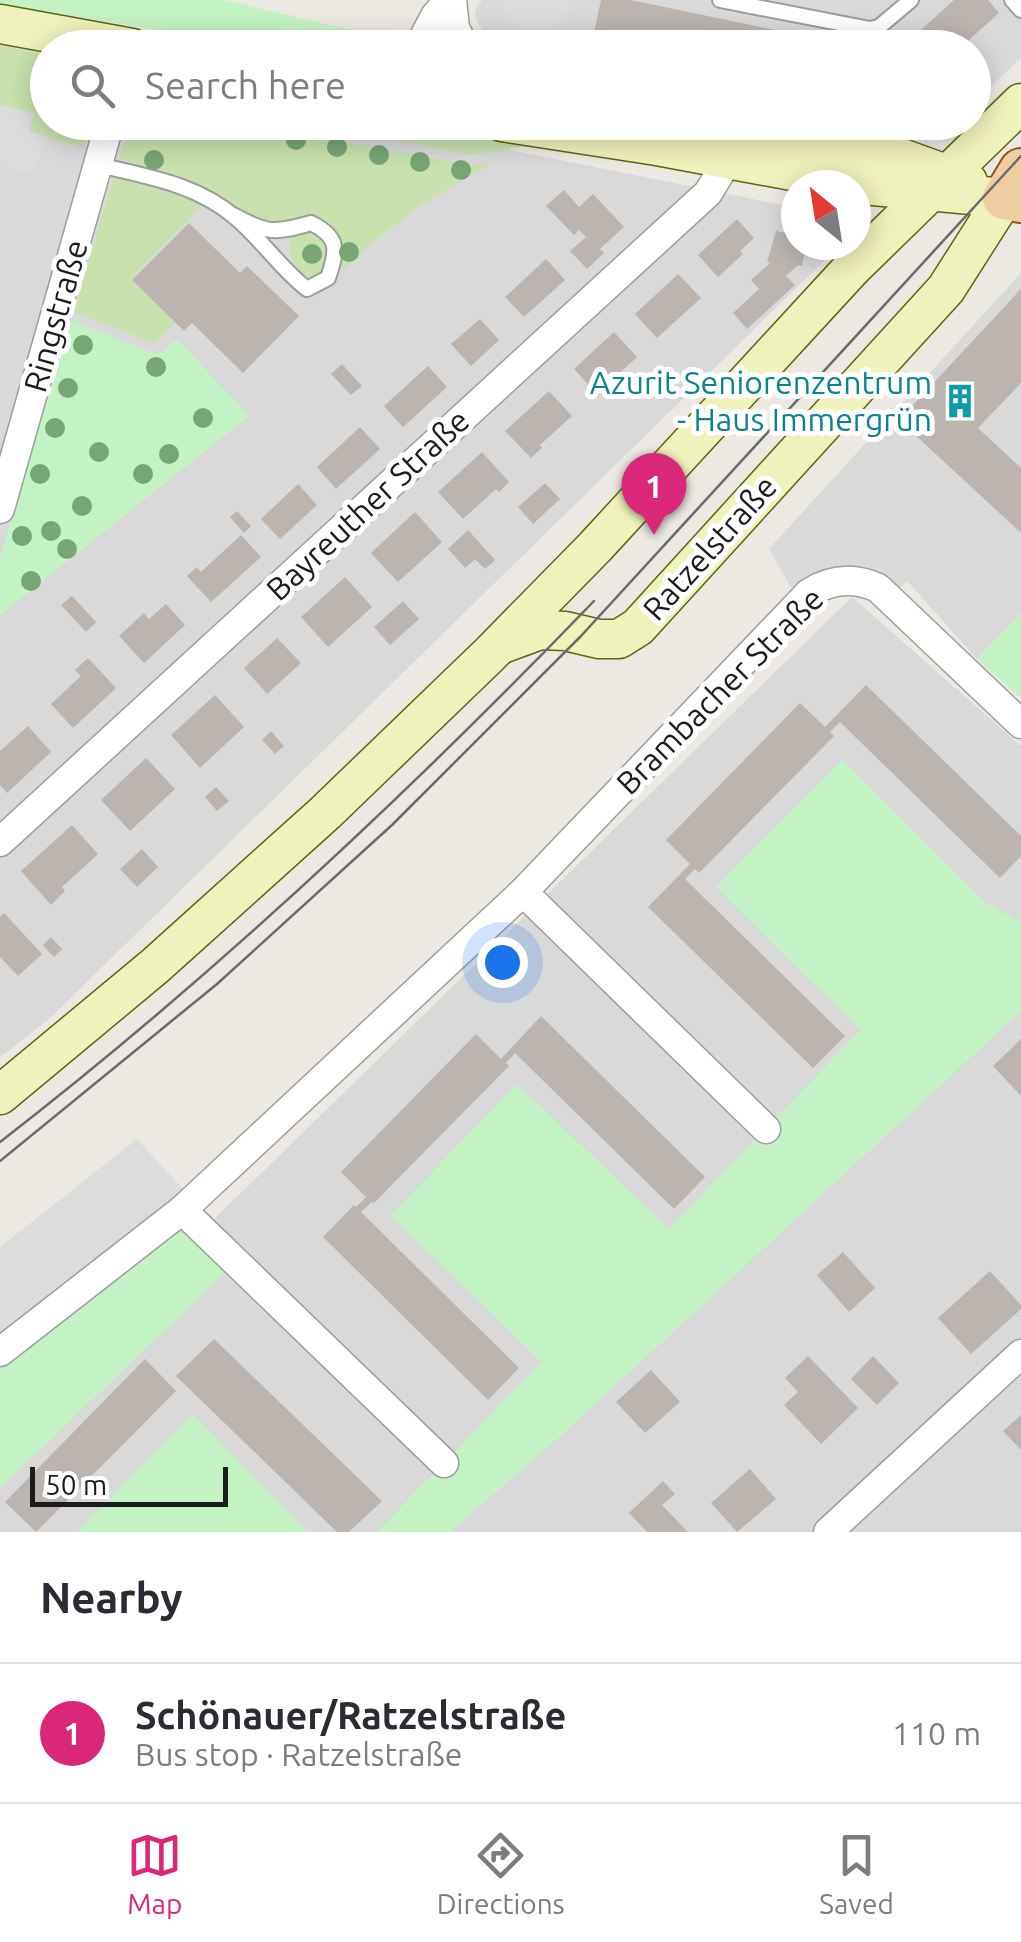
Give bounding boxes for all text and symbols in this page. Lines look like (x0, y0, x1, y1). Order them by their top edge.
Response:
search box (30, 30, 991, 140)
icon: search (65, 58, 120, 113)
text: Search here (145, 64, 346, 106)
north arrow (781, 170, 871, 260)
street label: Ringstraße (16, 236, 94, 396)
place label: Azurit Seniorenzentrum - Haus Immergrün (590, 364, 932, 437)
building icon: Azurit Seniorenzentrum - Haus Immergrün (941, 382, 979, 420)
street label: Bayreuther Straße (259, 401, 476, 607)
pin: 1 (622, 452, 686, 535)
street label: Ratzelstraße (635, 468, 783, 627)
street label: Brambacher Straße (609, 580, 830, 801)
your location (477, 937, 528, 988)
scale bar (30, 1462, 228, 1506)
text: 50 m (45, 1469, 107, 1500)
text: Nearby (40, 1574, 183, 1621)
text: Schönauer/Ratzelstraße (135, 1694, 566, 1736)
text: 1 (63, 1715, 82, 1751)
text: 110 m (892, 1715, 981, 1751)
text: Bus stop · Ratzelstraße (135, 1736, 463, 1772)
tab: Map (127, 1828, 182, 1919)
tab: Directions (437, 1828, 565, 1919)
tab: Saved (819, 1828, 894, 1919)

